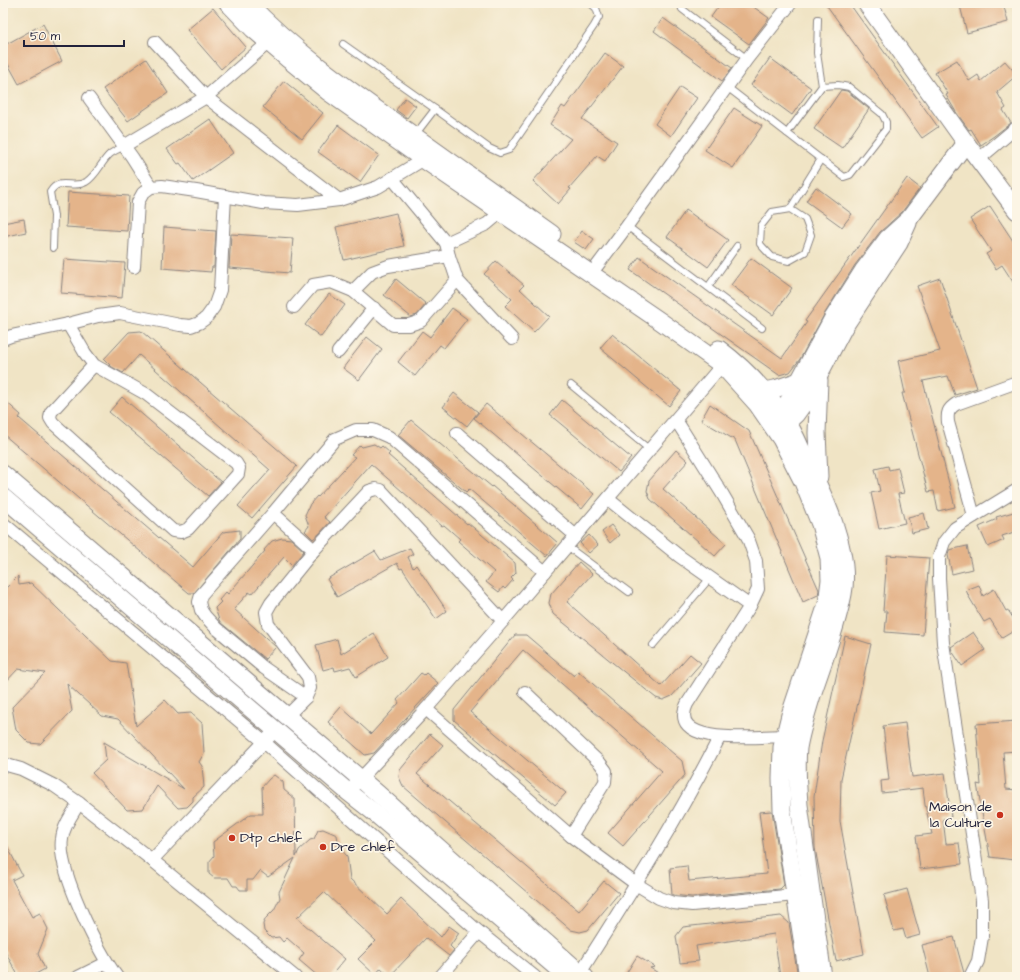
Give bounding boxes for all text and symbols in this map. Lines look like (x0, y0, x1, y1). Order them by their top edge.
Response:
scale bar (24, 22, 124, 48)
text: 50 m (30, 28, 61, 45)
place label: Maison de la Culture (929, 797, 992, 833)
marker: Maison de la Culture (995, 810, 1005, 820)
place label: Dtp chlef (240, 828, 303, 848)
marker: Dtp chlef (227, 833, 237, 843)
place label: Dre chlef (331, 837, 396, 857)
marker: Dre chlef (318, 842, 328, 852)

